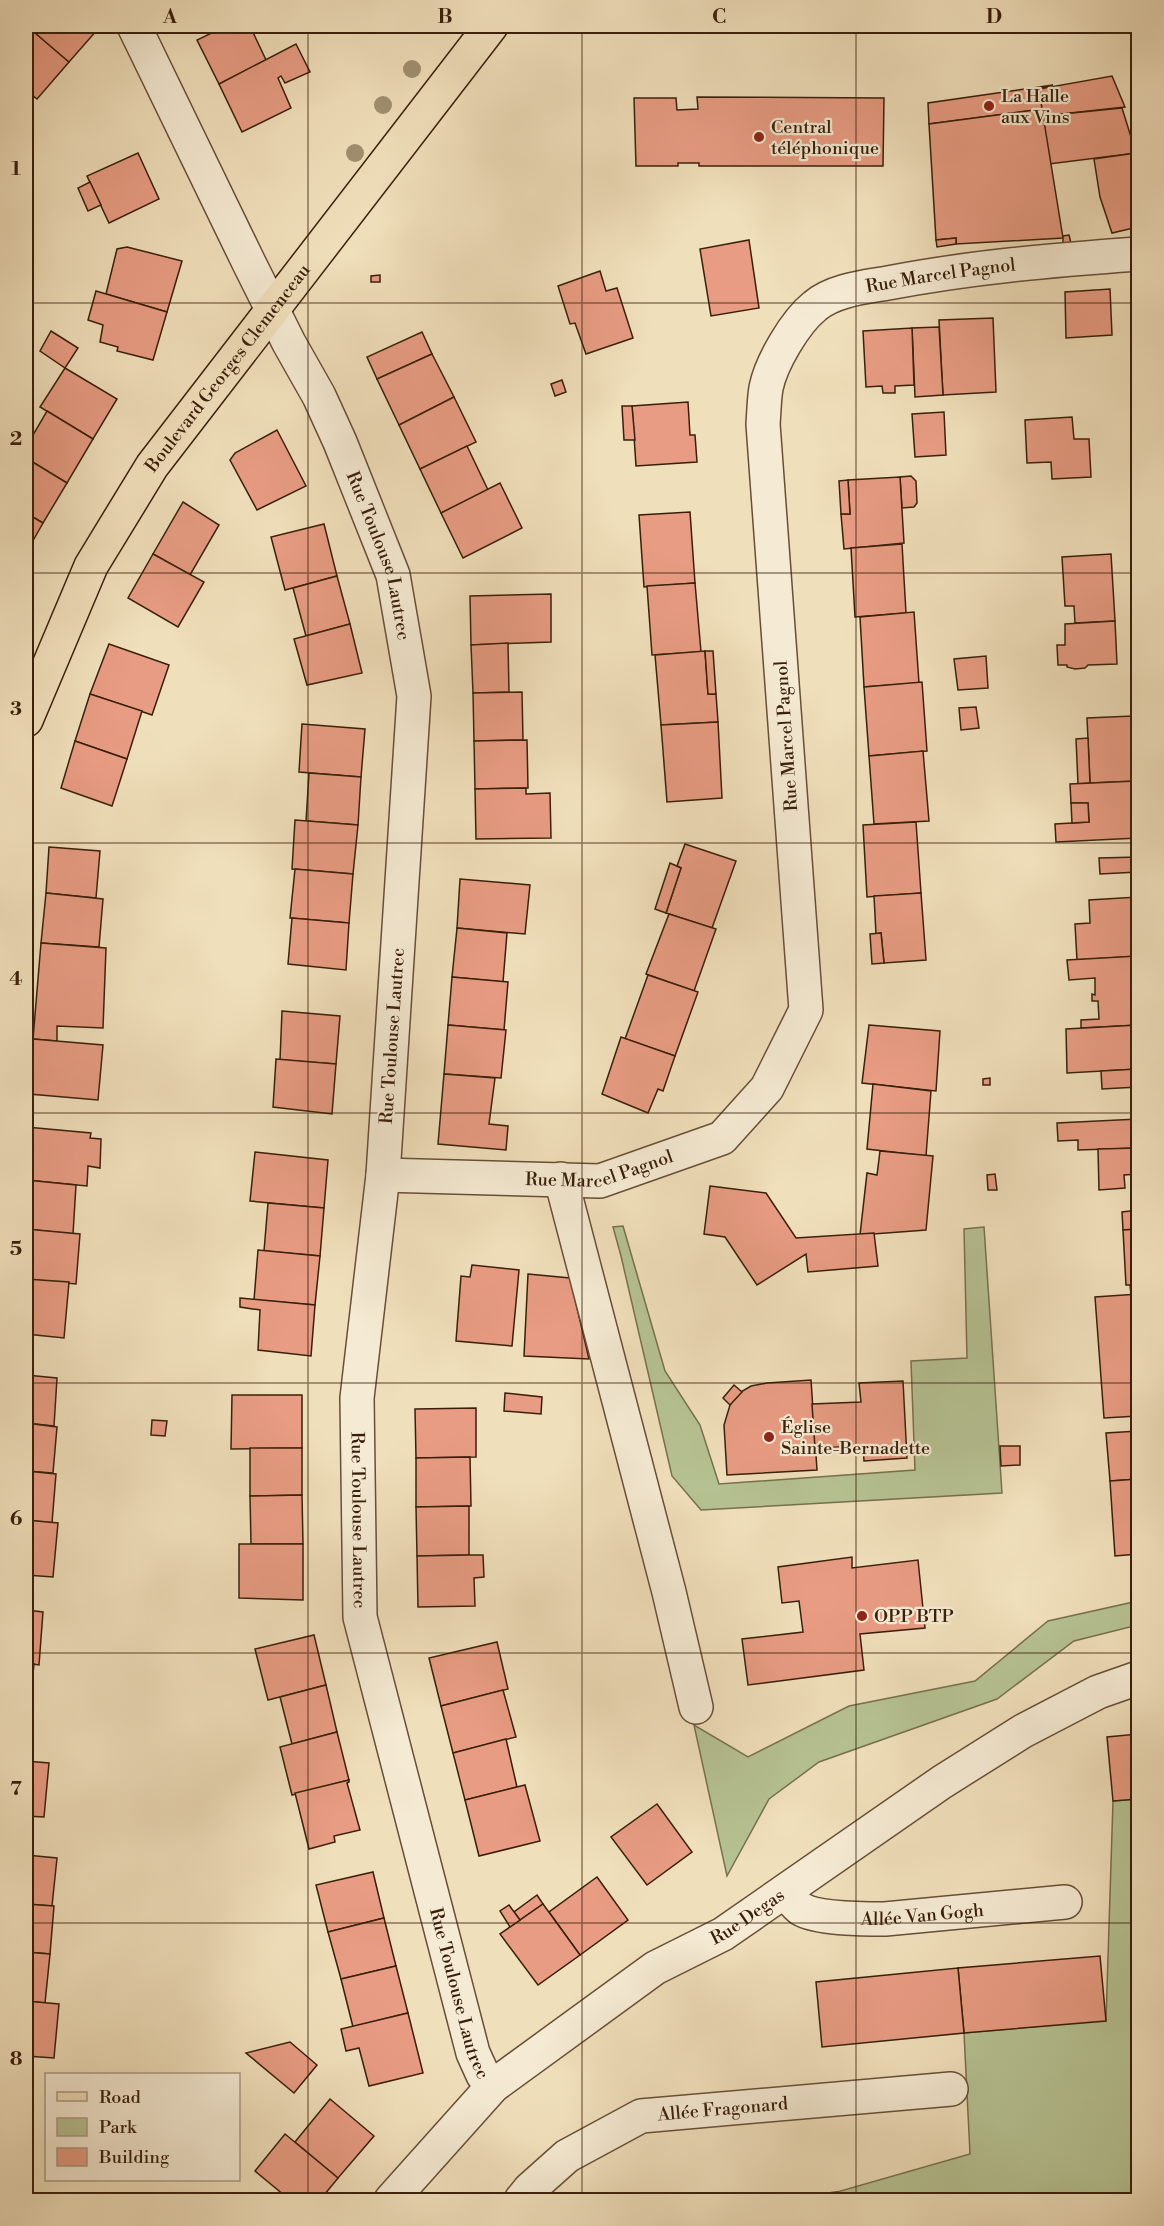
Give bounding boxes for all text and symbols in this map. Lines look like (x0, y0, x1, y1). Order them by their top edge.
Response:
text: A (162, 5, 178, 30)
text: B (437, 5, 453, 30)
text: C (712, 5, 726, 30)
text: D (986, 5, 1002, 30)
place label: La Halle aux Vins (1001, 85, 1070, 129)
marker: La Halle aux Vins (982, 99, 996, 113)
place label: Central téléphonique (771, 116, 879, 160)
marker: Central téléphonique (752, 130, 766, 144)
text: 1 (11, 157, 21, 182)
street label: Rue Marcel Pagnol (864, 253, 1017, 298)
street label: Boulevard Georges Clemenceau (140, 259, 316, 478)
text: 2 (10, 427, 22, 452)
street label: Rue Toulouse Lautrec (341, 468, 415, 642)
street label: Rue Marcel Pagnol (770, 659, 803, 812)
text: 3 (10, 697, 22, 722)
street label: Rue Toulouse Lautrec (375, 947, 410, 1125)
text: 4 (9, 967, 23, 992)
street label: Rue Marcel Pagnol (525, 1145, 677, 1193)
text: 5 (10, 1237, 22, 1262)
place label: Église Sainte-Bernadette (781, 1416, 930, 1460)
marker: Église Sainte-Bernadette (762, 1430, 776, 1444)
street label: Rue Toulouse Lautrec (345, 1432, 371, 1609)
text: 6 (10, 1507, 23, 1532)
place label: OPP BTP (874, 1605, 954, 1628)
marker: OPP BTP (855, 1609, 869, 1623)
text: 7 (10, 1777, 22, 1802)
street label: Rue Degas (707, 1884, 789, 1950)
street label: Allée Van Gogh (860, 1899, 985, 1931)
street label: Rue Toulouse Lautrec (424, 1905, 494, 2083)
text: 8 (10, 2047, 23, 2072)
legend (45, 2073, 240, 2181)
text: Road (99, 2086, 142, 2109)
street label: Allée Fragonard (656, 2092, 790, 2127)
text: Park (99, 2116, 138, 2139)
text: Building (98, 2146, 170, 2169)

